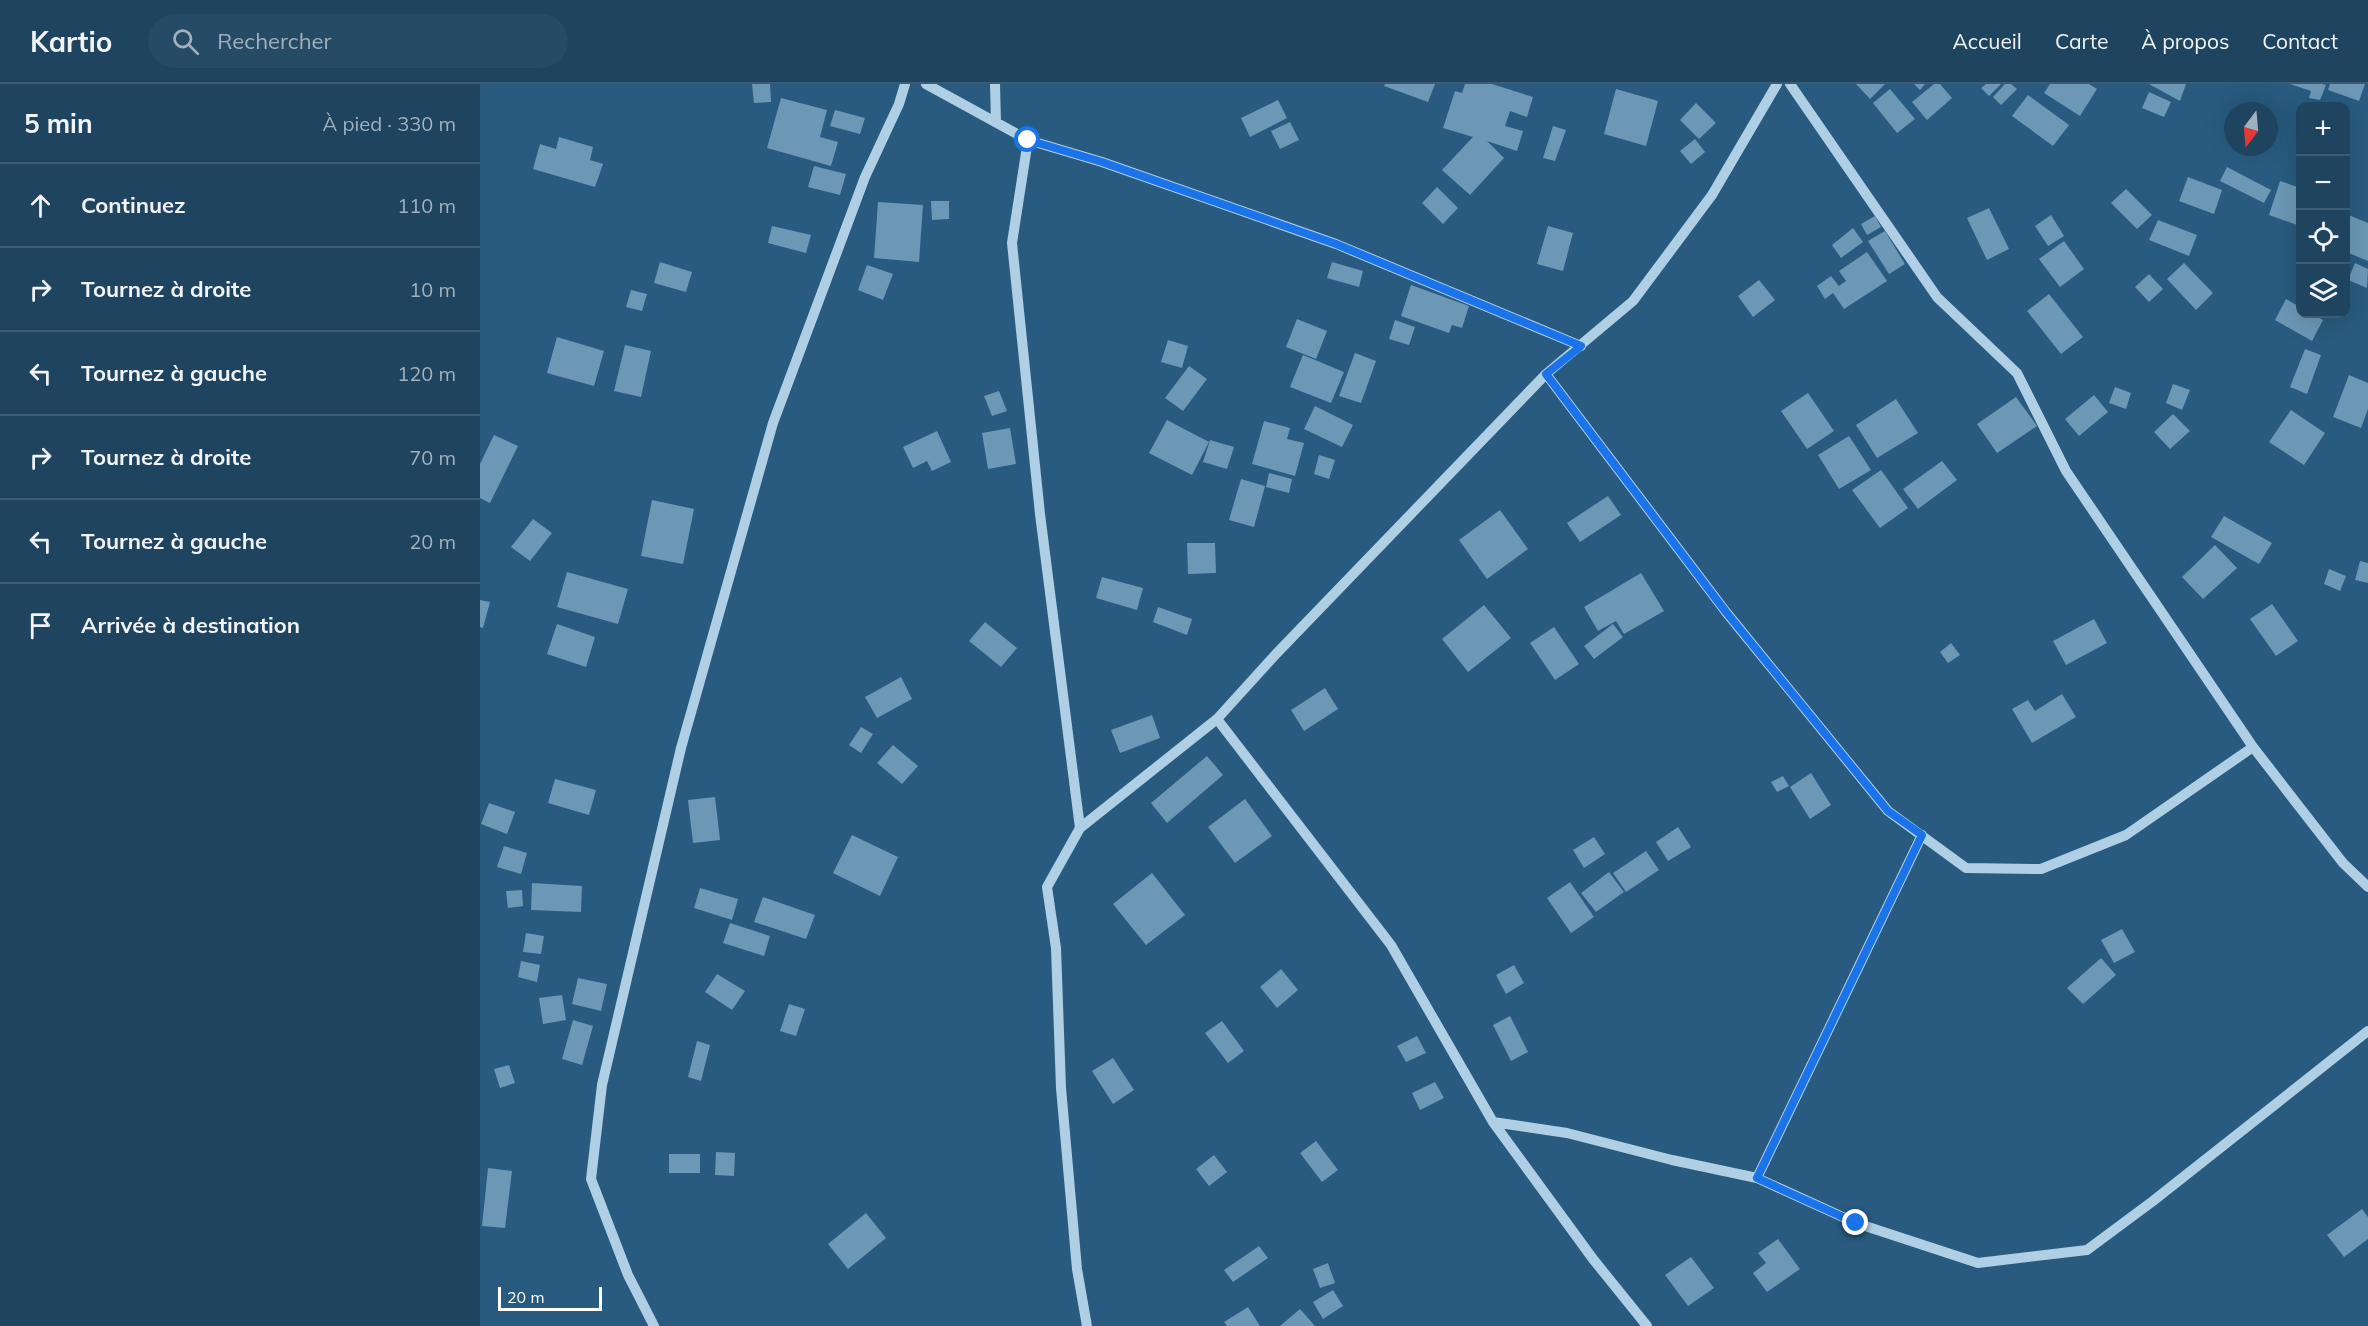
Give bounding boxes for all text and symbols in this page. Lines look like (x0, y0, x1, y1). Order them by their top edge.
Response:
search box (148, 14, 568, 68)
text: Kartio (30, 24, 112, 59)
icon: search (169, 25, 202, 58)
text: Rechercher (217, 27, 332, 55)
text: Accueil (1952, 28, 2022, 54)
text: Carte (2055, 28, 2108, 54)
text: À propos (2141, 28, 2229, 54)
text: Contact (2262, 28, 2338, 54)
north arrow (2224, 102, 2278, 156)
map controls (2296, 102, 2350, 318)
button: + (2296, 102, 2350, 156)
text: 5 min (24, 107, 93, 140)
text: À pied · 330 m (323, 111, 456, 136)
route start (1014, 126, 1040, 152)
button: − (2296, 156, 2350, 210)
icon: ahead (24, 189, 57, 222)
text: Continuez (81, 191, 186, 219)
text: 110 m (397, 193, 456, 218)
button: locate (2296, 210, 2350, 264)
button: layers (2296, 264, 2350, 318)
icon: right (24, 273, 57, 306)
text: Tournez à droite (81, 275, 251, 303)
text: 10 m (409, 277, 456, 302)
icon: left (24, 357, 57, 390)
text: Tournez à gauche (81, 359, 267, 387)
text: 120 m (397, 361, 456, 386)
icon: right (24, 441, 57, 474)
text: Tournez à droite (81, 443, 251, 471)
text: 70 m (409, 445, 456, 470)
icon: left (24, 525, 57, 558)
text: Tournez à gauche (81, 527, 267, 555)
text: 20 m (409, 529, 456, 554)
icon: arrive (24, 609, 57, 642)
text: Arrivée à destination (81, 611, 300, 639)
route end (1842, 1209, 1868, 1235)
scale bar (498, 1284, 602, 1312)
text: 20 m (507, 1287, 544, 1307)

